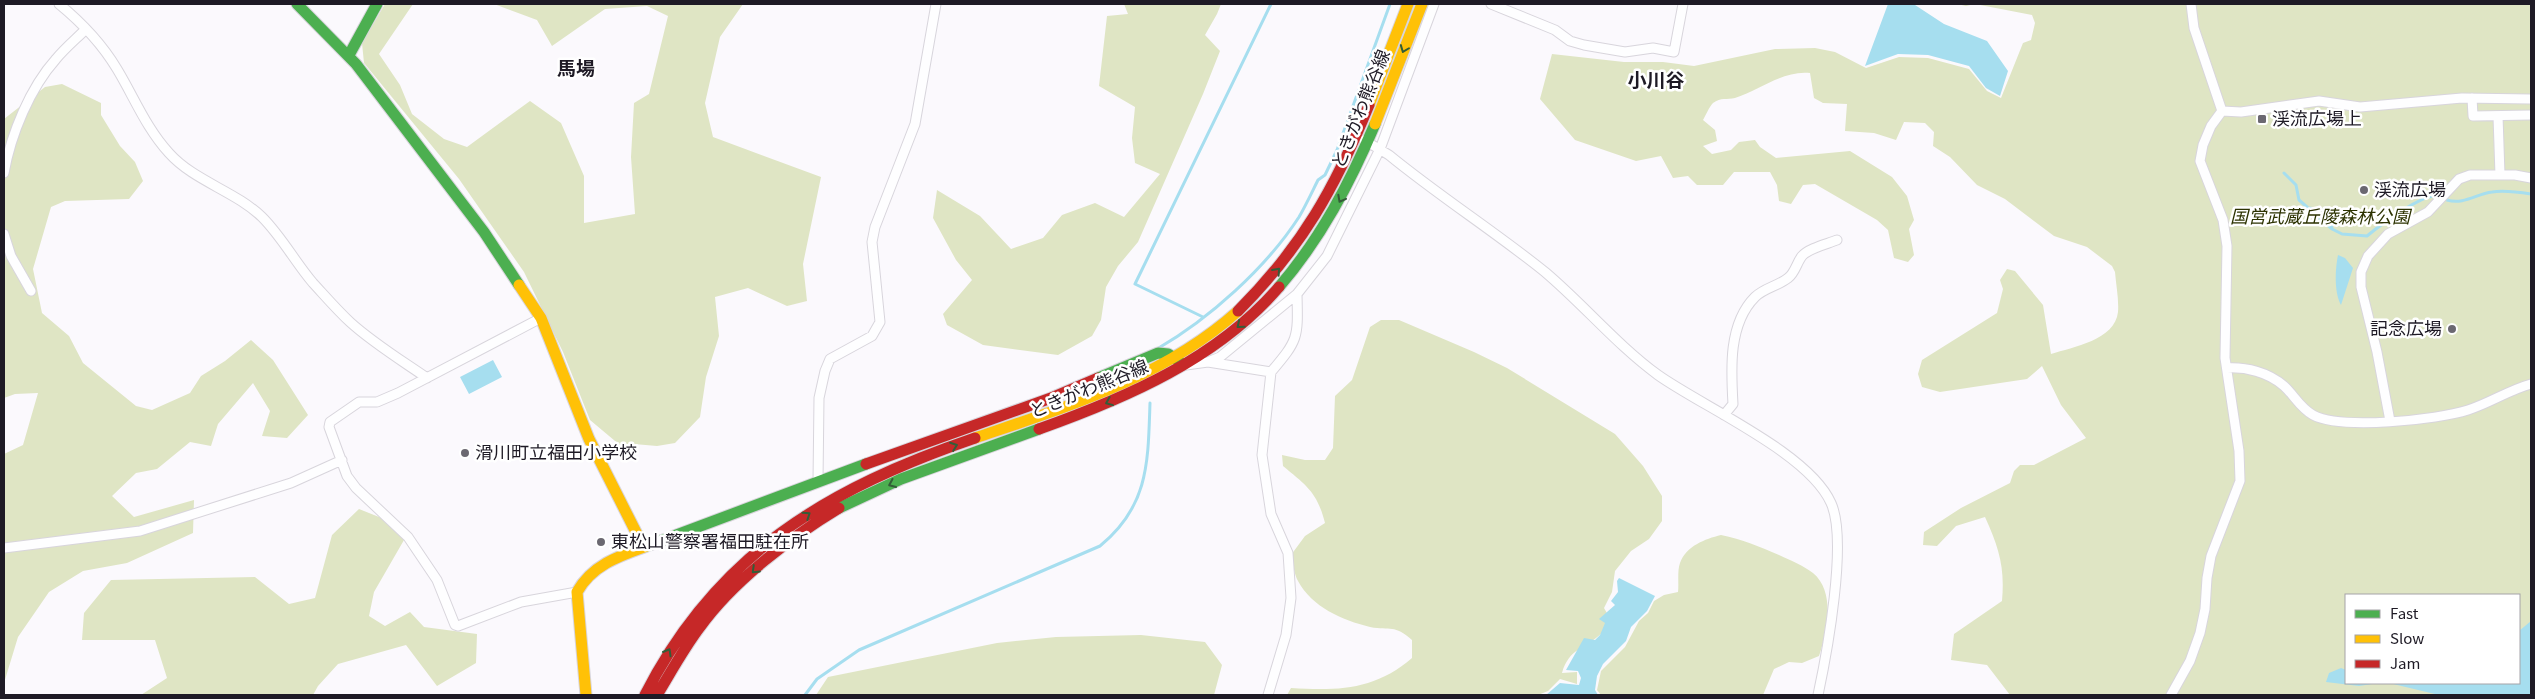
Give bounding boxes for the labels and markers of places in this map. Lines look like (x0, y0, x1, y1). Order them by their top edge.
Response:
place label: 渓流広場上 (2272, 104, 2362, 130)
marker: 渓流広場上 (2256, 113, 2268, 125)
place label: 渓流広場 (2374, 175, 2446, 201)
marker: 渓流広場 (2358, 184, 2370, 196)
place label: 記念広場 (2370, 314, 2442, 340)
marker: 記念広場 (2446, 323, 2458, 335)
place label: 滑川町立福田小学校 (475, 438, 637, 464)
marker: 滑川町立福田小学校 (459, 447, 471, 459)
place label: 東松山警察署福田駐在所 (611, 527, 809, 553)
marker: 東松山警察署福田駐在所 (595, 536, 607, 548)

